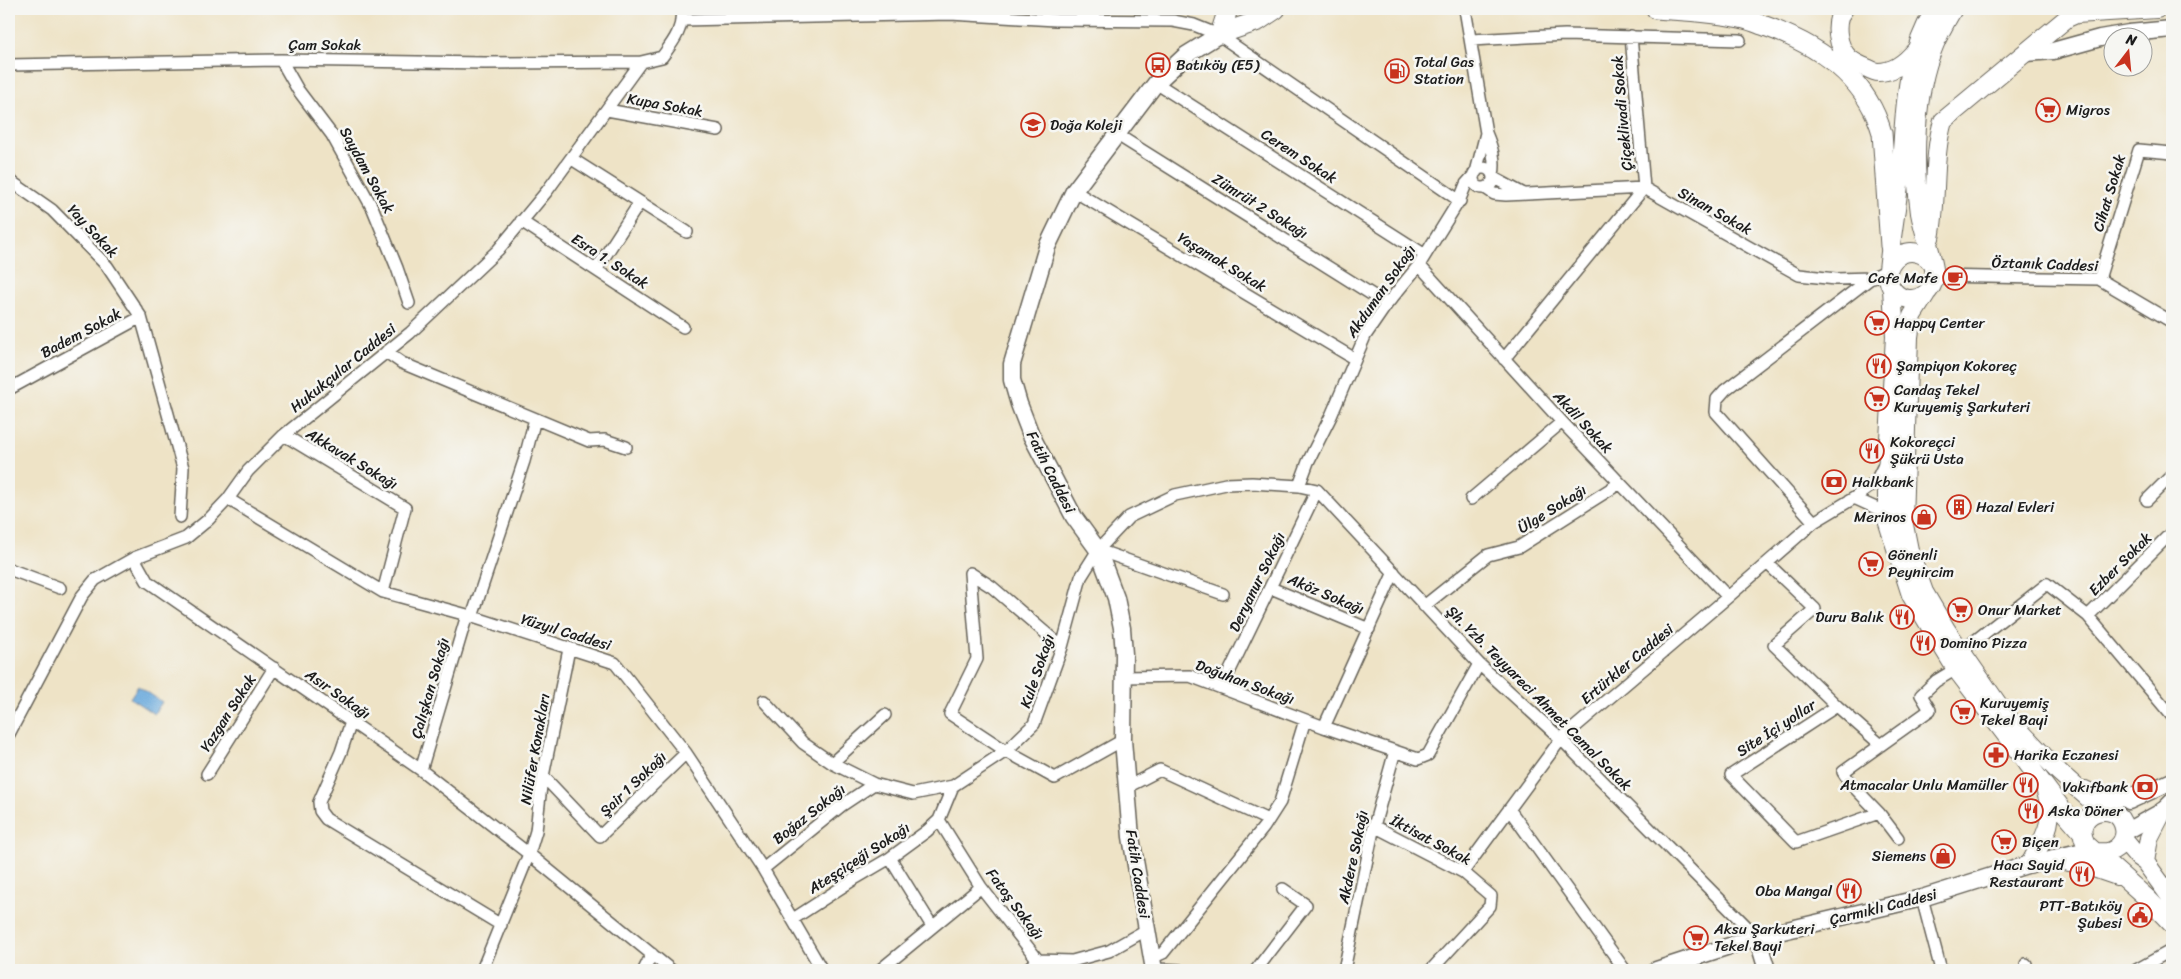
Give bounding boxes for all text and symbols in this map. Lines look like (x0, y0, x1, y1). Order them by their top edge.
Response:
text: N (2122, 26, 2140, 53)
north arrow (2104, 28, 2154, 78)
street label: Çam Sokak (289, 32, 361, 58)
place label: Total Gas Station (1414, 49, 1475, 92)
bus stop icon: Batıköy (E5) (1145, 52, 1171, 78)
place label: Batıköy (E5) (1176, 52, 1260, 78)
street label: Çiçeklivadi Sokak (1604, 54, 1640, 172)
fuel station icon: Total Gas Station (1384, 58, 1410, 84)
street label: Kupa Sokak (625, 86, 705, 124)
supermarket icon: Migros (2035, 97, 2061, 123)
place label: Migros (2066, 97, 2111, 123)
school or university icon: Doğa Koleji (1020, 112, 1046, 138)
place label: Doğa Koleji (1050, 112, 1123, 138)
street label: Cerem Sokak (1256, 121, 1343, 191)
street label: Saydam Sokak (332, 122, 402, 218)
street label: Cihat Sokak (2085, 150, 2133, 235)
street label: Zümrüt 2 Sokağı (1207, 166, 1313, 246)
street label: Sinan Sokak (1673, 180, 1758, 243)
street label: Yay Sokak (61, 198, 125, 264)
street label: Yaşamak Sokak (1172, 225, 1272, 299)
street label: Esra 1. Sokak (566, 226, 654, 296)
street label: Akduman Sokağı (1339, 239, 1423, 344)
street label: Öztanık Caddesi (1991, 249, 2100, 279)
place label: Cafe Mafe (1868, 265, 1938, 291)
cafe icon: Cafe Mafe (1942, 265, 1968, 291)
street label: Badem Sokak (36, 300, 127, 365)
supermarket icon: Happy Center (1864, 310, 1890, 336)
place label: Happy Center (1894, 310, 1986, 336)
street label: Hukukçular Caddesi (284, 316, 403, 419)
restaurant icon: Şampiyon Kokoreç (1866, 353, 1892, 379)
place label: Şampiyon Kokoreç (1896, 353, 2017, 379)
place label: Candaş Tekel Kuruyemiş Şarkuteri (1894, 377, 2031, 420)
street label: Akdil Sokak (1546, 384, 1619, 460)
supermarket icon: Candaş Tekel Kuruyemiş Şarkuteri (1864, 386, 1890, 412)
street label: Akkavak Sokağı (300, 421, 403, 497)
street label: Fatih Caddesi (1019, 426, 1083, 519)
place label: Kokoreçci Şükrü Usta (1890, 429, 1964, 472)
restaurant icon: Kokoreçci Şükrü Usta (1859, 438, 1885, 464)
bank icon: Halkbank (1821, 469, 1847, 495)
place label: Halkbank (1852, 469, 1914, 495)
street label: Ülge Sokağı (1512, 477, 1592, 541)
building icon: Hazal Evleri (1946, 494, 1972, 520)
place label: Hazal Evleri (1976, 494, 2055, 520)
place label: Merinos (1854, 504, 1907, 530)
shop icon: Merinos (1911, 504, 1937, 530)
street label: Ezber Sokak (2082, 526, 2158, 602)
street label: Deryanur Sokağı (1222, 527, 1292, 637)
place label: Gönenli Peynircim (1888, 542, 1954, 585)
supermarket icon: Gönenli Peynircim (1858, 551, 1884, 577)
street label: Aköz Sokağı (1283, 566, 1368, 622)
supermarket icon: Onur Market (1947, 597, 1973, 623)
place label: Onur Market (1978, 597, 2062, 623)
street label: Şh. Yzb. Teyyareci Ahmet Cemal Sokak (1440, 599, 1638, 797)
place label: Duru Balık (1815, 604, 1885, 630)
restaurant icon: Duru Balık (1889, 604, 1915, 630)
street label: Yüzyıl Caddesi (518, 606, 615, 658)
street label: Ertürkler Caddesi (1574, 616, 1680, 711)
street label: Kule Sokağı (1012, 630, 1062, 712)
restaurant icon: Domino Pizza (1910, 630, 1936, 656)
place label: Domino Pizza (1940, 630, 2027, 656)
street label: Çalışkan Sokağı (403, 634, 457, 742)
street label: Doğuhan Sokağı (1192, 652, 1298, 712)
street label: Asır Sokağı (299, 661, 376, 726)
street label: Yazgan Sokak (193, 669, 263, 757)
place label: Kuruyemiş Tekel Bayi (1980, 690, 2049, 733)
street label: Nilüfer Konakları (512, 691, 558, 807)
street label: Site İçi yollar (1731, 692, 1822, 764)
supermarket icon: Kuruyemiş Tekel Bayi (1950, 699, 1976, 725)
pharmacy icon: Harika Eczanesi (1983, 742, 2009, 768)
place label: Harika Eczanesi (2014, 742, 2119, 768)
street label: Şair 1 Sokağı (593, 745, 673, 823)
place label: Atmacalar Unlu Mamüller (1839, 772, 2009, 798)
restaurant icon: Atmacalar Unlu Mamüller (2013, 772, 2039, 798)
place label: Vakıfbank (2062, 774, 2129, 800)
bank icon: Vakıfbank (2132, 774, 2158, 800)
street label: Boğaz Sokağı (767, 777, 851, 851)
restaurant icon: Aska Döner (2018, 798, 2044, 824)
place label: Aska Döner (2047, 798, 2124, 824)
street label: İktisat Sokak (1385, 807, 1476, 872)
street label: Akdere Sokağı (1330, 808, 1376, 907)
street label: Ateşçiçeği Sokağı (802, 815, 915, 901)
street label: Fatih Caddesi (1118, 828, 1158, 921)
supermarket icon: Biçen (1991, 829, 2017, 855)
place label: Biçen (2022, 829, 2059, 855)
place label: Siemens (1872, 843, 1927, 869)
shop icon: Siemens (1930, 843, 1956, 869)
place label: Hacı Sayid Restaurant (1990, 852, 2065, 895)
restaurant icon: Hacı Sayid Restaurant (2069, 861, 2095, 887)
street label: Fatoş Sokağı (979, 862, 1051, 946)
place label: Oba Mangal (1755, 878, 1833, 904)
restaurant icon: Oba Mangal (1836, 878, 1862, 904)
street label: Çarmıklı Caddesi (1827, 881, 1940, 933)
place label: PTT-Batıköy Şubesi (2039, 893, 2123, 936)
public building icon: PTT-Batıköy Şubesi (2127, 902, 2153, 928)
place label: Aksu Şarkuteri Tekel Bayi (1713, 916, 1815, 959)
supermarket icon: Aksu Şarkuteri Tekel Bayi (1683, 925, 1709, 951)

